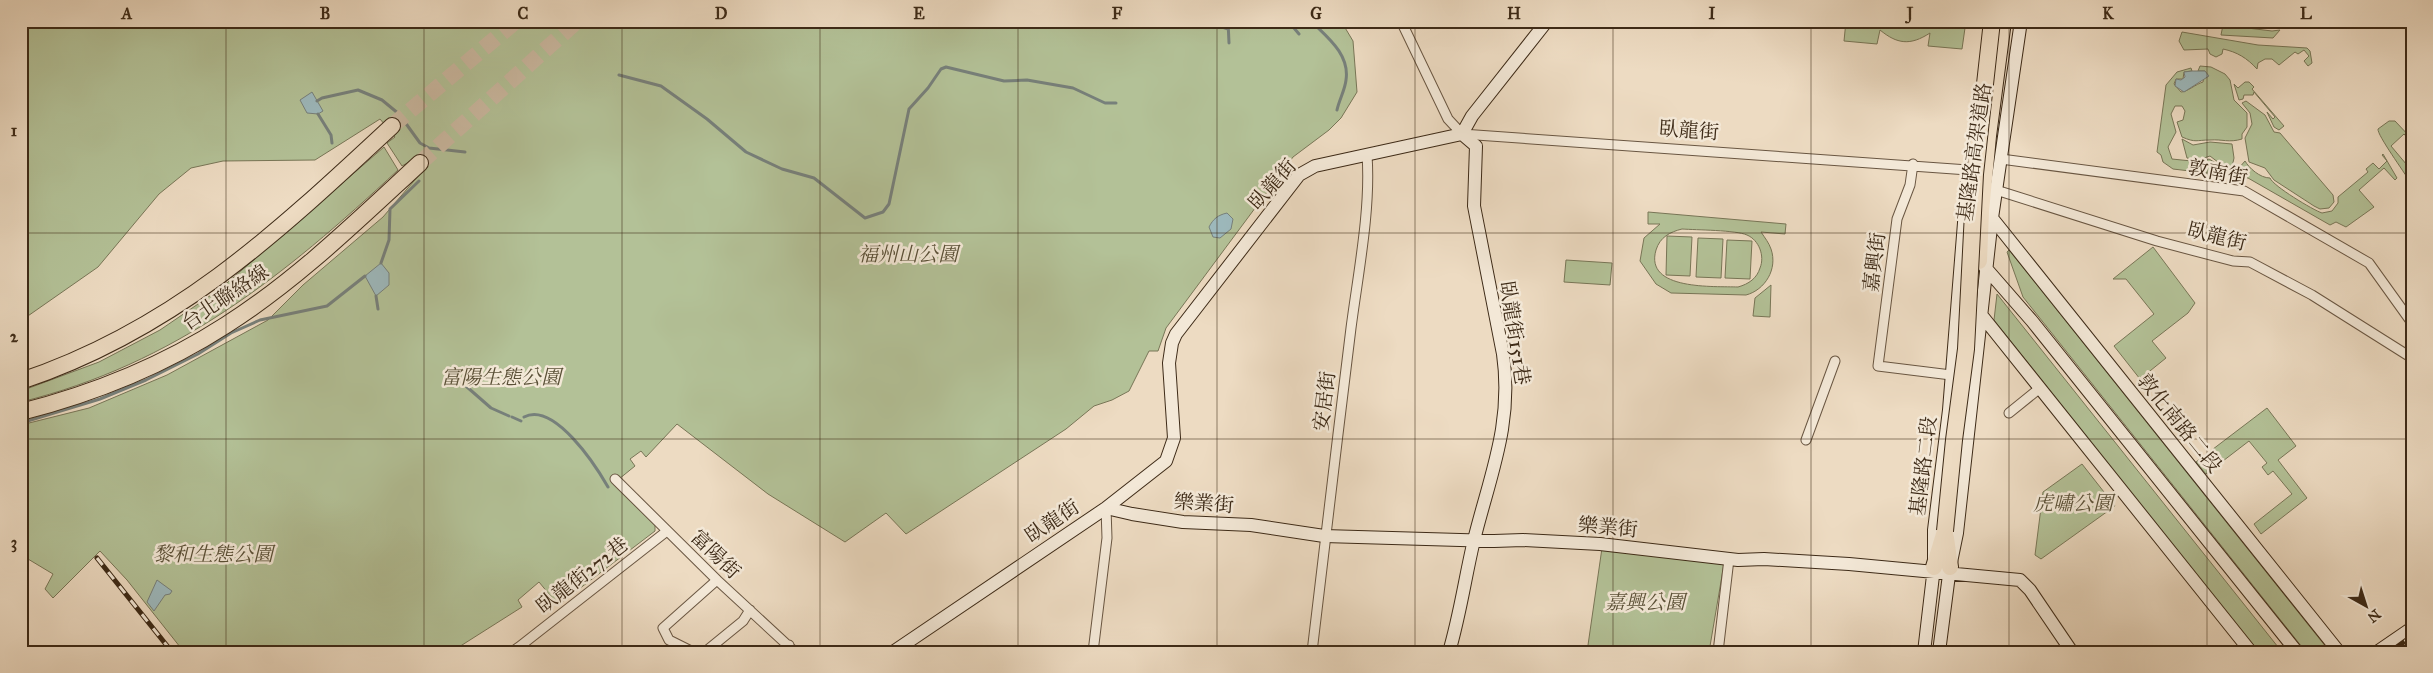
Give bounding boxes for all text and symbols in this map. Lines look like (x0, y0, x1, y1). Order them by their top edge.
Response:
text: A (121, 4, 133, 23)
text: B (320, 4, 330, 23)
text: C (518, 4, 529, 23)
text: D (715, 4, 728, 23)
text: E (913, 4, 925, 23)
text: F (1112, 4, 1123, 23)
text: G (1310, 4, 1322, 23)
text: H (1507, 4, 1521, 23)
text: I (1709, 4, 1716, 23)
text: J (1905, 4, 1914, 24)
text: K (2102, 4, 2114, 23)
text: L (2300, 4, 2312, 23)
street label: 基隆路高架道路 (1952, 81, 1996, 223)
street label: 臥龍街 (1658, 116, 1720, 144)
text: 1 (11, 121, 18, 140)
street label: 臥龍街 (1243, 154, 1301, 214)
street label: 敦南街 (2186, 154, 2250, 190)
street label: 臥龍街 (2185, 217, 2249, 255)
street label: 嘉興街 (1858, 231, 1890, 293)
park label: 福州山公園 (858, 242, 961, 266)
street label: 台北聯絡線 (177, 259, 273, 335)
street label: 臥龍街151巷 (1495, 279, 1535, 387)
text: 2 (10, 327, 19, 346)
park label: 富陽生態公園 (441, 365, 564, 389)
street label: 敦化南路二段 (2133, 369, 2227, 477)
street label: 安居街 (1308, 370, 1340, 432)
street label: 基隆路二段 (1905, 415, 1941, 517)
street label: 樂業街 (1173, 489, 1235, 517)
park label: 虎嘯公園 (2033, 491, 2116, 515)
street label: 臥龍街 (1020, 494, 1084, 548)
street label: 樂業街 (1577, 512, 1639, 542)
street label: 富陽街 (686, 525, 746, 583)
street label: 臥龍街272巷 (531, 532, 633, 618)
text: 3 (11, 533, 17, 553)
park label: 黎和生態公園 (153, 542, 276, 566)
north arrow (2340, 580, 2390, 630)
park label: 嘉興公園 (1605, 590, 1688, 614)
text: N (2364, 605, 2384, 626)

